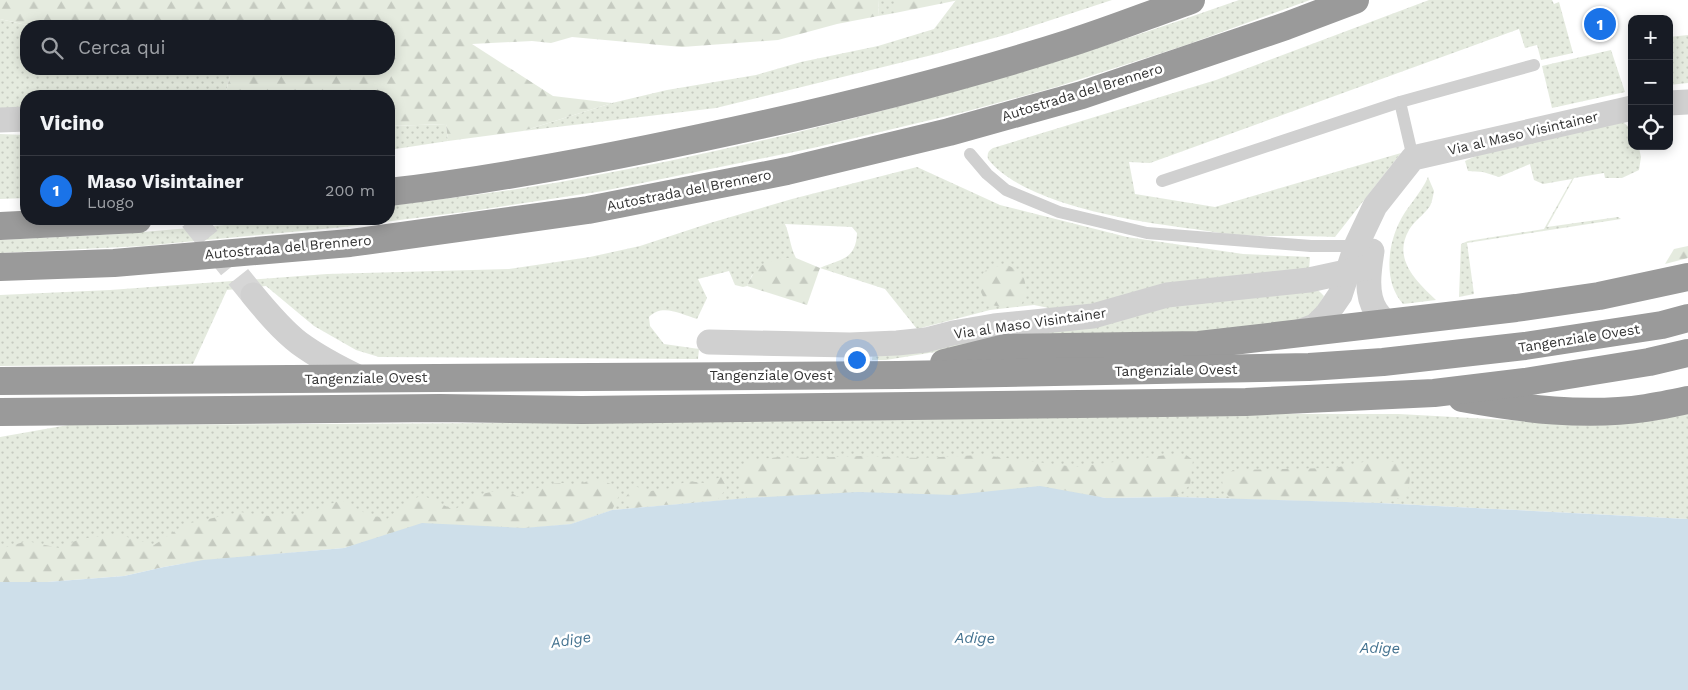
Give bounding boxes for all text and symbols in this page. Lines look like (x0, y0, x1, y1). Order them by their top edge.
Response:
pin: 1 (1584, 5, 1616, 43)
map controls (1628, 15, 1673, 150)
button: + (1628, 15, 1673, 60)
search box (20, 20, 395, 75)
icon: search (38, 34, 66, 62)
text: Cerca qui (78, 36, 166, 59)
street label: Autostrada del Brennero (1000, 60, 1164, 124)
button: − (1628, 60, 1673, 105)
button: locate (1628, 105, 1673, 150)
street label: Via al Maso Visintainer (1446, 108, 1600, 158)
text: Vicino (40, 110, 104, 135)
street label: Autostrada del Brennero (605, 166, 773, 214)
text: Maso Visintainer (87, 170, 243, 193)
text: 1 (53, 181, 59, 200)
text: 200 m (325, 181, 375, 200)
text: Luogo (87, 193, 134, 212)
street label: Autostrada del Brennero (204, 232, 372, 262)
street label: Via al Maso Visintainer (953, 304, 1108, 342)
street label: Tangenziale Ovest (1517, 320, 1641, 356)
your location (844, 347, 870, 373)
street label: Tangenziale Ovest (1114, 361, 1238, 379)
street label: Tangenziale Ovest (709, 367, 833, 383)
street label: Tangenziale Ovest (304, 369, 428, 387)
water label: Adige (549, 628, 592, 652)
water label: Adige (954, 629, 995, 647)
water label: Adige (1359, 639, 1400, 657)

